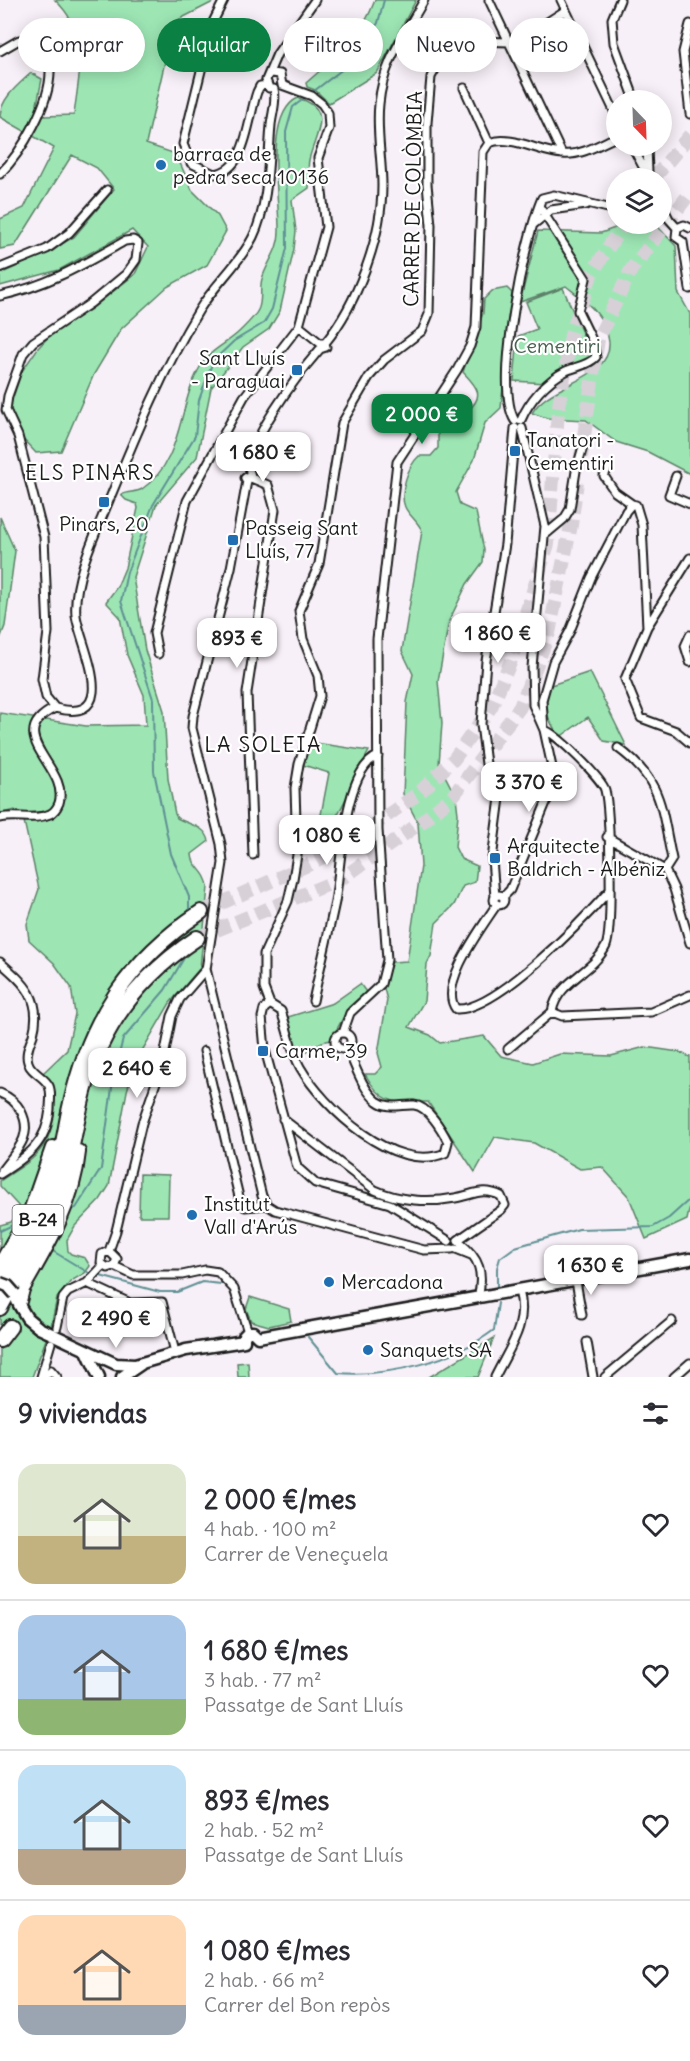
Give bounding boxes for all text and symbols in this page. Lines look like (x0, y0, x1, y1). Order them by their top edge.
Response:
chip: Comprar (18, 18, 145, 72)
chip: Alquilar (157, 18, 271, 72)
chip: Filtros (283, 18, 383, 72)
chip: Nuevo (395, 18, 497, 72)
chip: Piso (509, 18, 589, 72)
north arrow (606, 90, 672, 156)
map controls (606, 90, 672, 234)
street label: CARRER DE COLÒMBIA (398, 91, 427, 307)
place label: barraca de pedra seca 10136 (173, 141, 329, 189)
marker: barraca de pedra seca 10136 (154, 158, 168, 172)
button: layers (606, 168, 672, 234)
park label: Cementiri (514, 333, 601, 358)
place label: Sant Lluís - Paraguai (191, 345, 285, 393)
marker: Sant Lluís - Paraguai (290, 363, 304, 377)
pin: 2 000 € (367, 394, 477, 445)
text: 2 000 € (386, 401, 458, 426)
place label: Tanatori - Cementiri (527, 427, 615, 475)
pin: 1 680 € (208, 432, 318, 483)
text: 1 680 € (230, 439, 296, 464)
marker: Tanatori - Cementiri (508, 444, 522, 458)
district label: ELS PINARS (25, 459, 155, 486)
marker: Pinars, 20 (97, 495, 111, 509)
place label: Pinars, 20 (59, 511, 149, 536)
place label: Passeig Sant Lluís, 77 (245, 515, 358, 563)
marker: Passeig Sant Lluís, 77 (226, 533, 240, 547)
pin: 1 860 € (443, 613, 553, 664)
pin: 893 € (195, 618, 279, 669)
text: 1 860 € (465, 620, 531, 645)
text: 893 € (211, 625, 263, 650)
district label: LA SOLEIA (204, 731, 322, 758)
pin: 3 370 € (474, 762, 584, 813)
text: 3 370 € (495, 769, 563, 794)
pin: 1 080 € (272, 815, 382, 866)
text: 1 080 € (293, 822, 361, 847)
place label: Arquitecte Baldrich - Albéniz (507, 833, 665, 881)
marker: Arquitecte Baldrich - Albéniz (488, 851, 502, 865)
place label: Carme, 39 (275, 1038, 368, 1063)
marker: Carme, 39 (256, 1044, 270, 1058)
pin: 2 640 € (82, 1048, 192, 1099)
text: 2 640 € (102, 1055, 172, 1080)
place label: Institut Vall d'Arús (204, 1191, 297, 1239)
road number: B-24 (12, 1205, 63, 1235)
marker: Institut Vall d'Arús (185, 1208, 199, 1222)
pin: 1 630 € (536, 1245, 646, 1296)
text: 1 630 € (558, 1252, 624, 1277)
place label: Mercadona (341, 1269, 443, 1294)
marker: Mercadona (322, 1275, 336, 1289)
pin: 2 490 € (61, 1298, 171, 1349)
text: 2 490 € (81, 1305, 151, 1330)
place label: Sanquets SA (380, 1337, 492, 1362)
marker: Sanquets SA (361, 1343, 375, 1357)
text: 9 viviendas (18, 1397, 147, 1430)
icon: filters (639, 1397, 672, 1430)
text: 2 000 €/mes (204, 1483, 356, 1516)
icon: home (66, 1488, 138, 1560)
icon: heart (639, 1508, 672, 1541)
text: 4 hab. · 100 m² (204, 1516, 336, 1541)
text: Carrer de Veneçuela (204, 1541, 388, 1566)
text: 1 680 €/mes (204, 1634, 348, 1667)
icon: home (66, 1639, 138, 1711)
icon: heart (639, 1659, 672, 1692)
text: 3 hab. · 77 m² (204, 1667, 322, 1692)
text: Passatge de Sant Lluís (204, 1692, 403, 1717)
text: 893 €/mes (204, 1784, 329, 1817)
icon: home (66, 1789, 138, 1861)
icon: heart (639, 1809, 672, 1842)
text: 2 hab. · 52 m² (204, 1817, 324, 1842)
text: Passatge de Sant Lluís (204, 1842, 403, 1867)
text: 1 080 €/mes (204, 1934, 350, 1967)
icon: home (66, 1939, 138, 2011)
icon: heart (639, 1959, 672, 1992)
text: 2 hab. · 66 m² (204, 1967, 325, 1992)
text: Carrer del Bon repòs (204, 1992, 390, 2017)

